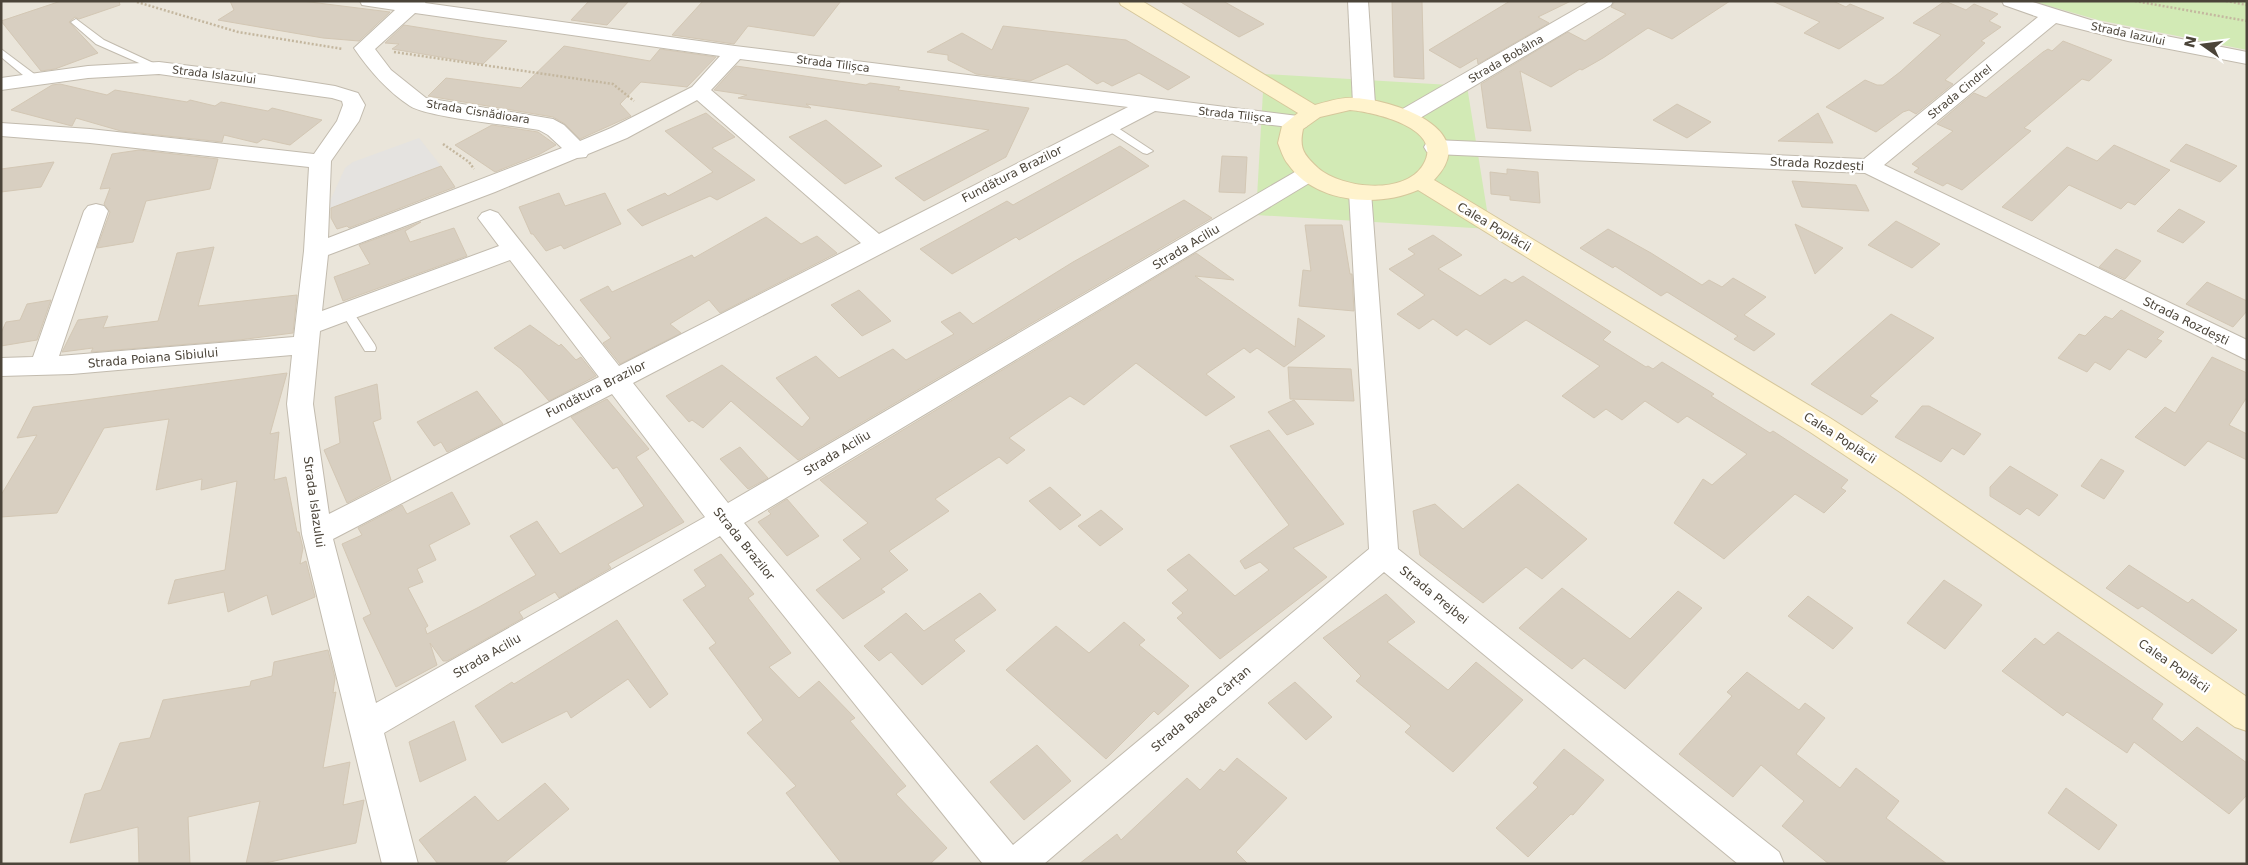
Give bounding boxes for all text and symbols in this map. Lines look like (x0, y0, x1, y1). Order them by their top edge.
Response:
street label: Strada Iazului (2090, 20, 2166, 48)
north arrow (2178, 20, 2228, 70)
street label: Strada Bobâlna (1466, 32, 1546, 86)
text: N (2181, 34, 2200, 49)
street label: Strada Tilișca (796, 53, 870, 75)
street label: Strada Cindrel (1925, 62, 1995, 122)
street label: Strada Islazului (171, 63, 257, 87)
street label: Strada Cisnădioara (425, 97, 531, 127)
street label: Strada Tilișca (1198, 105, 1272, 125)
street label: Fundătura Brazilor (960, 143, 1065, 205)
street label: Strada Rozdești (1770, 155, 1864, 173)
street label: Calea Poplăcii (1455, 200, 1533, 254)
street label: Strada Aciliu (1150, 222, 1222, 272)
street label: Strada Rozdești (2141, 294, 2231, 348)
street label: Strada Poiana Sibiului (87, 345, 219, 371)
street label: Fundătura Brazilor (544, 358, 649, 420)
street label: Calea Poplăcii (1801, 409, 1879, 467)
street label: Strada Aciliu (801, 428, 873, 478)
street label: Strada Islazului (301, 455, 327, 549)
street label: Strada Brazilor (711, 505, 778, 583)
street label: Strada Prejbei (1397, 563, 1471, 627)
street label: Strada Aciliu (451, 631, 523, 681)
street label: Calea Poplăcii (2136, 636, 2212, 696)
street label: Strada Badea Cârțan (1148, 663, 1254, 755)

